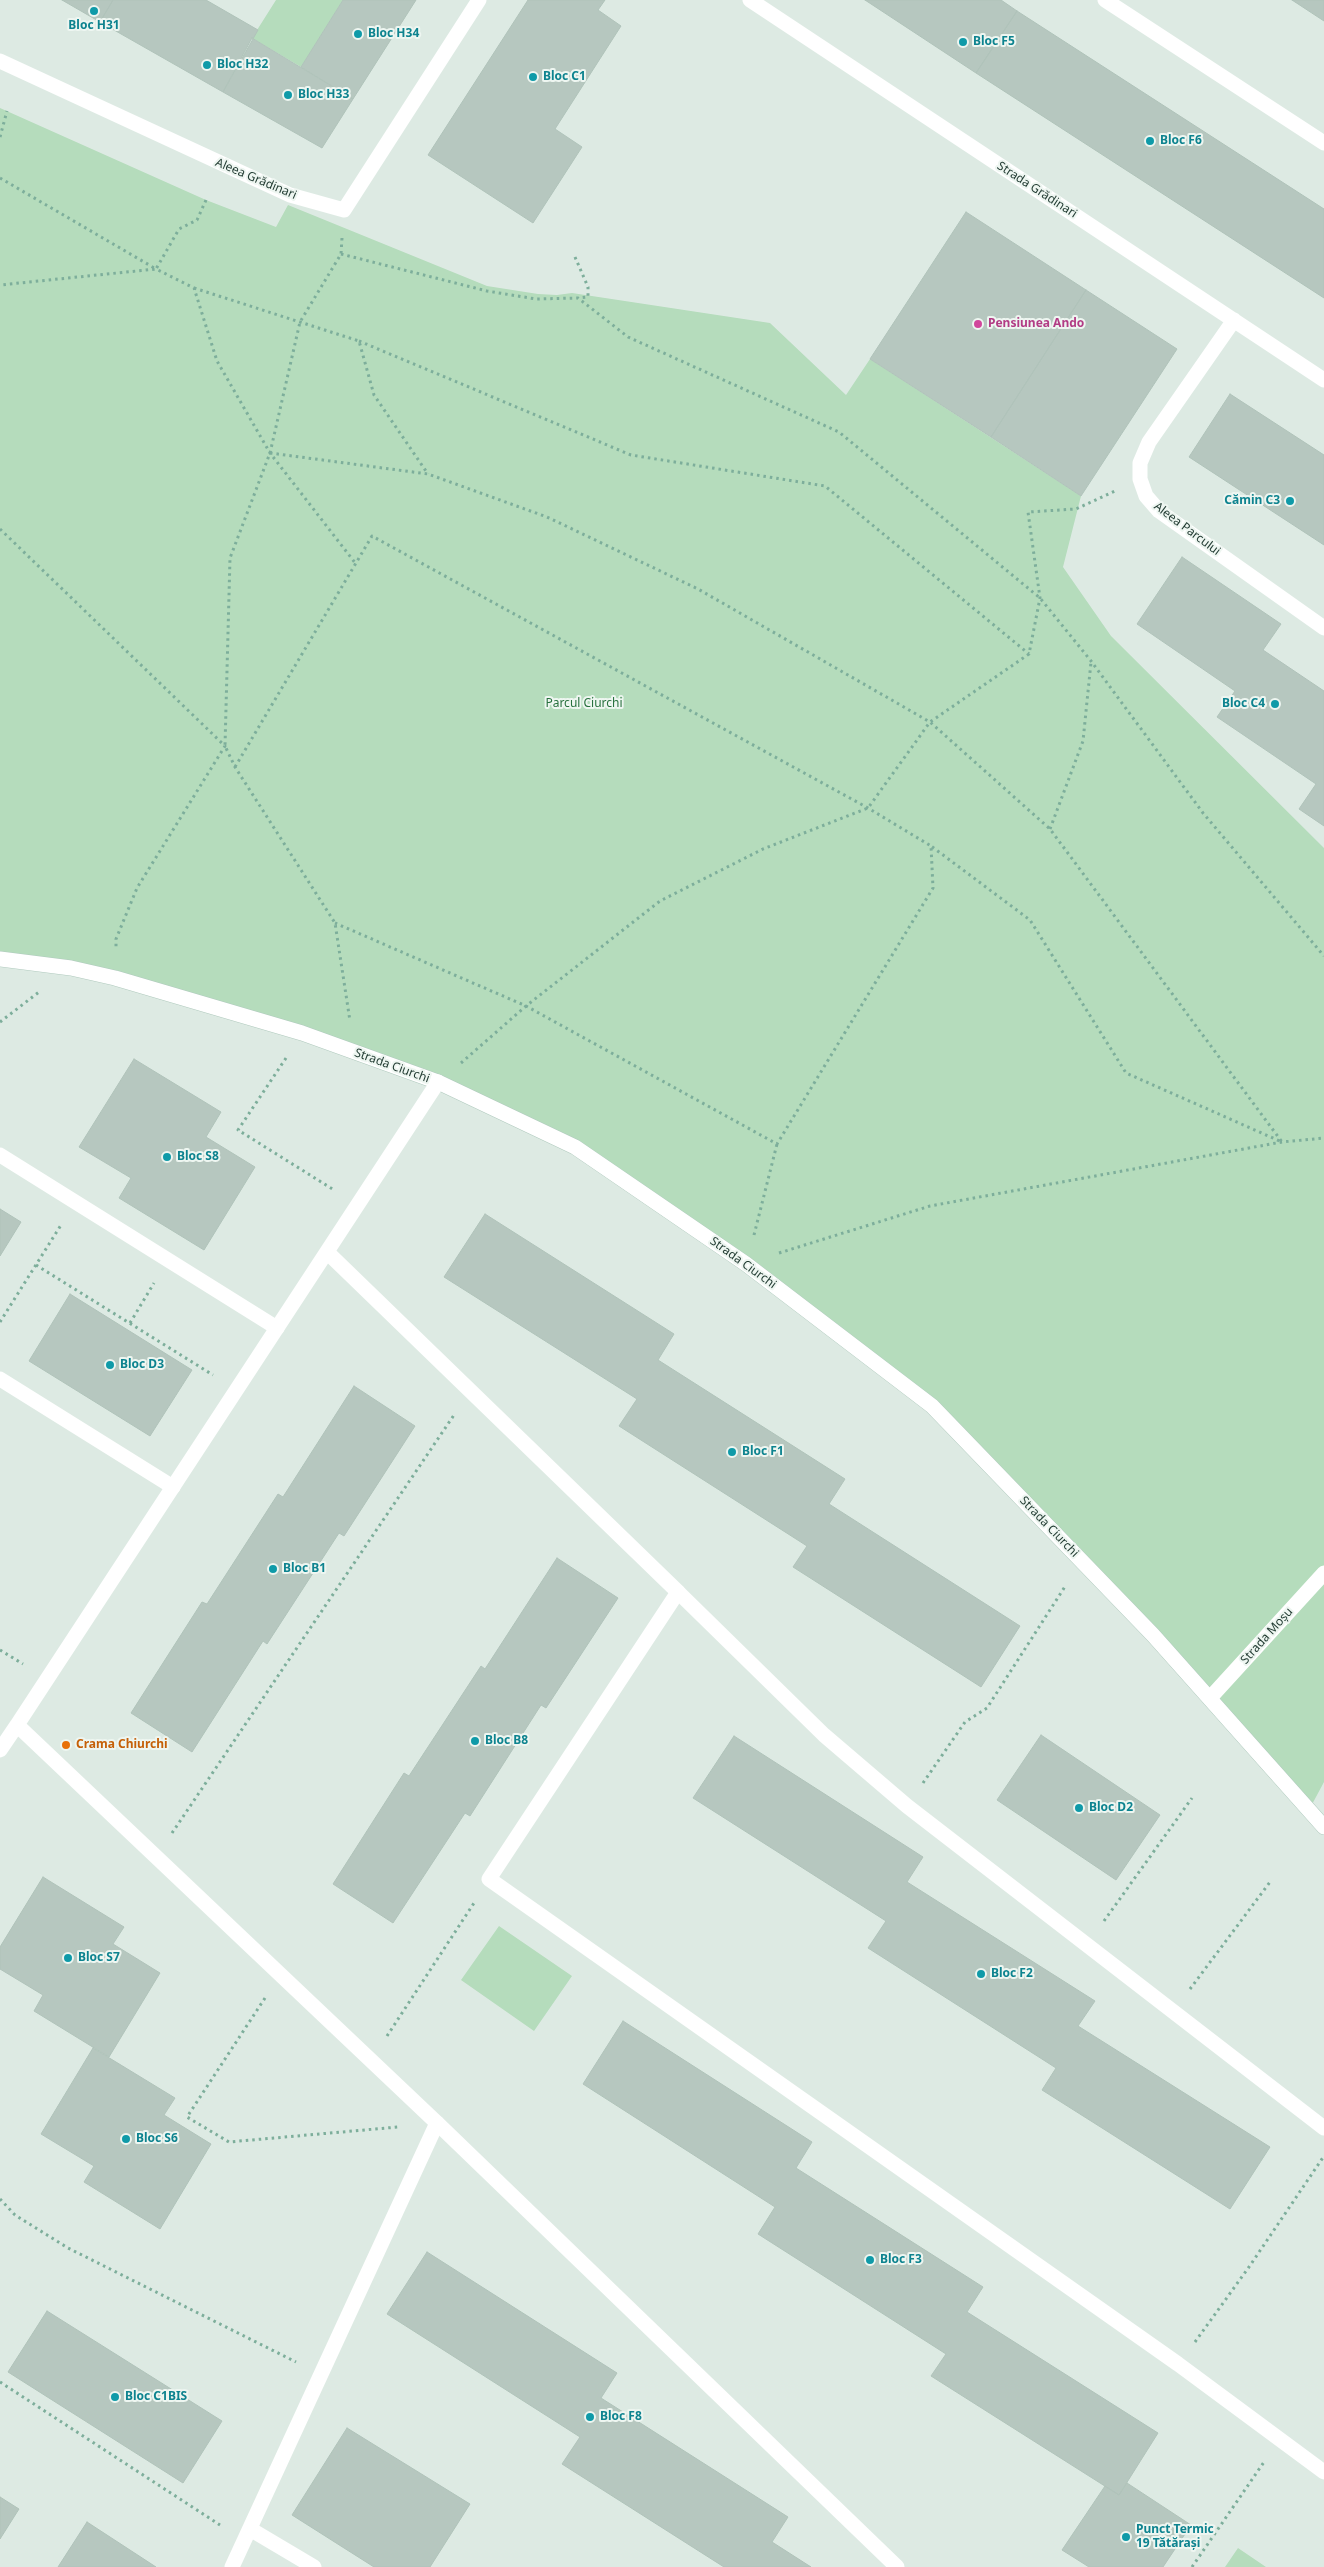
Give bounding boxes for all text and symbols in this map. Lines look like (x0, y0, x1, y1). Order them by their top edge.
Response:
marker: Bloc H31 (88, 5, 100, 17)
place label: Bloc H31 (68, 19, 120, 33)
place label: Bloc H34 (368, 27, 419, 41)
marker: Bloc H34 (352, 28, 364, 40)
place label: Bloc F5 (973, 35, 1015, 49)
marker: Bloc F5 (957, 36, 969, 48)
place label: Bloc H32 (217, 58, 268, 72)
marker: Bloc H32 (201, 59, 213, 71)
place label: Bloc C1 (543, 70, 586, 84)
marker: Bloc C1 (527, 71, 539, 83)
place label: Bloc H33 (298, 88, 349, 102)
marker: Bloc H33 (282, 89, 294, 101)
place label: Bloc F6 (1160, 134, 1202, 148)
marker: Bloc F6 (1144, 135, 1156, 147)
street label: Aleea Grădinari (213, 155, 299, 203)
street label: Strada Grădinari (994, 159, 1080, 221)
place label: Pensiunea Ando (988, 317, 1084, 331)
marker: Pensiunea Ando (972, 318, 984, 330)
place label: Cămin C3 (1224, 494, 1280, 508)
marker: Cămin C3 (1284, 495, 1296, 507)
street label: Aleea Parcului (1151, 499, 1223, 559)
park label: Parcul Ciurchi (545, 697, 623, 711)
place label: Bloc C4 (1222, 697, 1265, 711)
marker: Bloc C4 (1269, 698, 1281, 710)
street label: Strada Ciurchi (353, 1046, 431, 1086)
place label: Bloc S8 (177, 1150, 219, 1164)
marker: Bloc S8 (161, 1151, 173, 1163)
street label: Strada Ciurchi (707, 1234, 779, 1292)
place label: Bloc D3 (120, 1358, 164, 1372)
marker: Bloc D3 (104, 1359, 116, 1371)
place label: Bloc F1 (742, 1445, 784, 1459)
marker: Bloc F1 (726, 1446, 738, 1458)
street label: Strada Ciurchi (1016, 1494, 1082, 1560)
place label: Bloc B1 (283, 1562, 326, 1576)
marker: Bloc B1 (267, 1563, 279, 1575)
street label: Strada Moșu (1238, 1605, 1296, 1667)
place label: Bloc B8 (485, 1734, 528, 1748)
marker: Bloc B8 (469, 1735, 481, 1747)
place label: Crama Chiurchi (76, 1738, 168, 1752)
marker: Crama Chiurchi (60, 1739, 72, 1751)
place label: Bloc D2 (1089, 1801, 1133, 1815)
marker: Bloc D2 (1073, 1802, 1085, 1814)
place label: Bloc S7 (78, 1951, 120, 1965)
marker: Bloc S7 (62, 1952, 74, 1964)
place label: Bloc F2 (991, 1967, 1033, 1981)
marker: Bloc F2 (975, 1968, 987, 1980)
place label: Bloc S6 (136, 2132, 178, 2146)
marker: Bloc S6 (120, 2133, 132, 2145)
place label: Bloc F3 (880, 2253, 922, 2267)
marker: Bloc F3 (864, 2254, 876, 2266)
place label: Bloc C1BIS (125, 2390, 187, 2404)
marker: Bloc C1BIS (109, 2391, 121, 2403)
place label: Bloc F8 (600, 2410, 642, 2424)
marker: Bloc F8 (584, 2411, 596, 2423)
place label: Punct Termic 19 Tătărași (1136, 2523, 1214, 2551)
marker: Punct Termic 19 Tătărași (1120, 2531, 1132, 2543)

